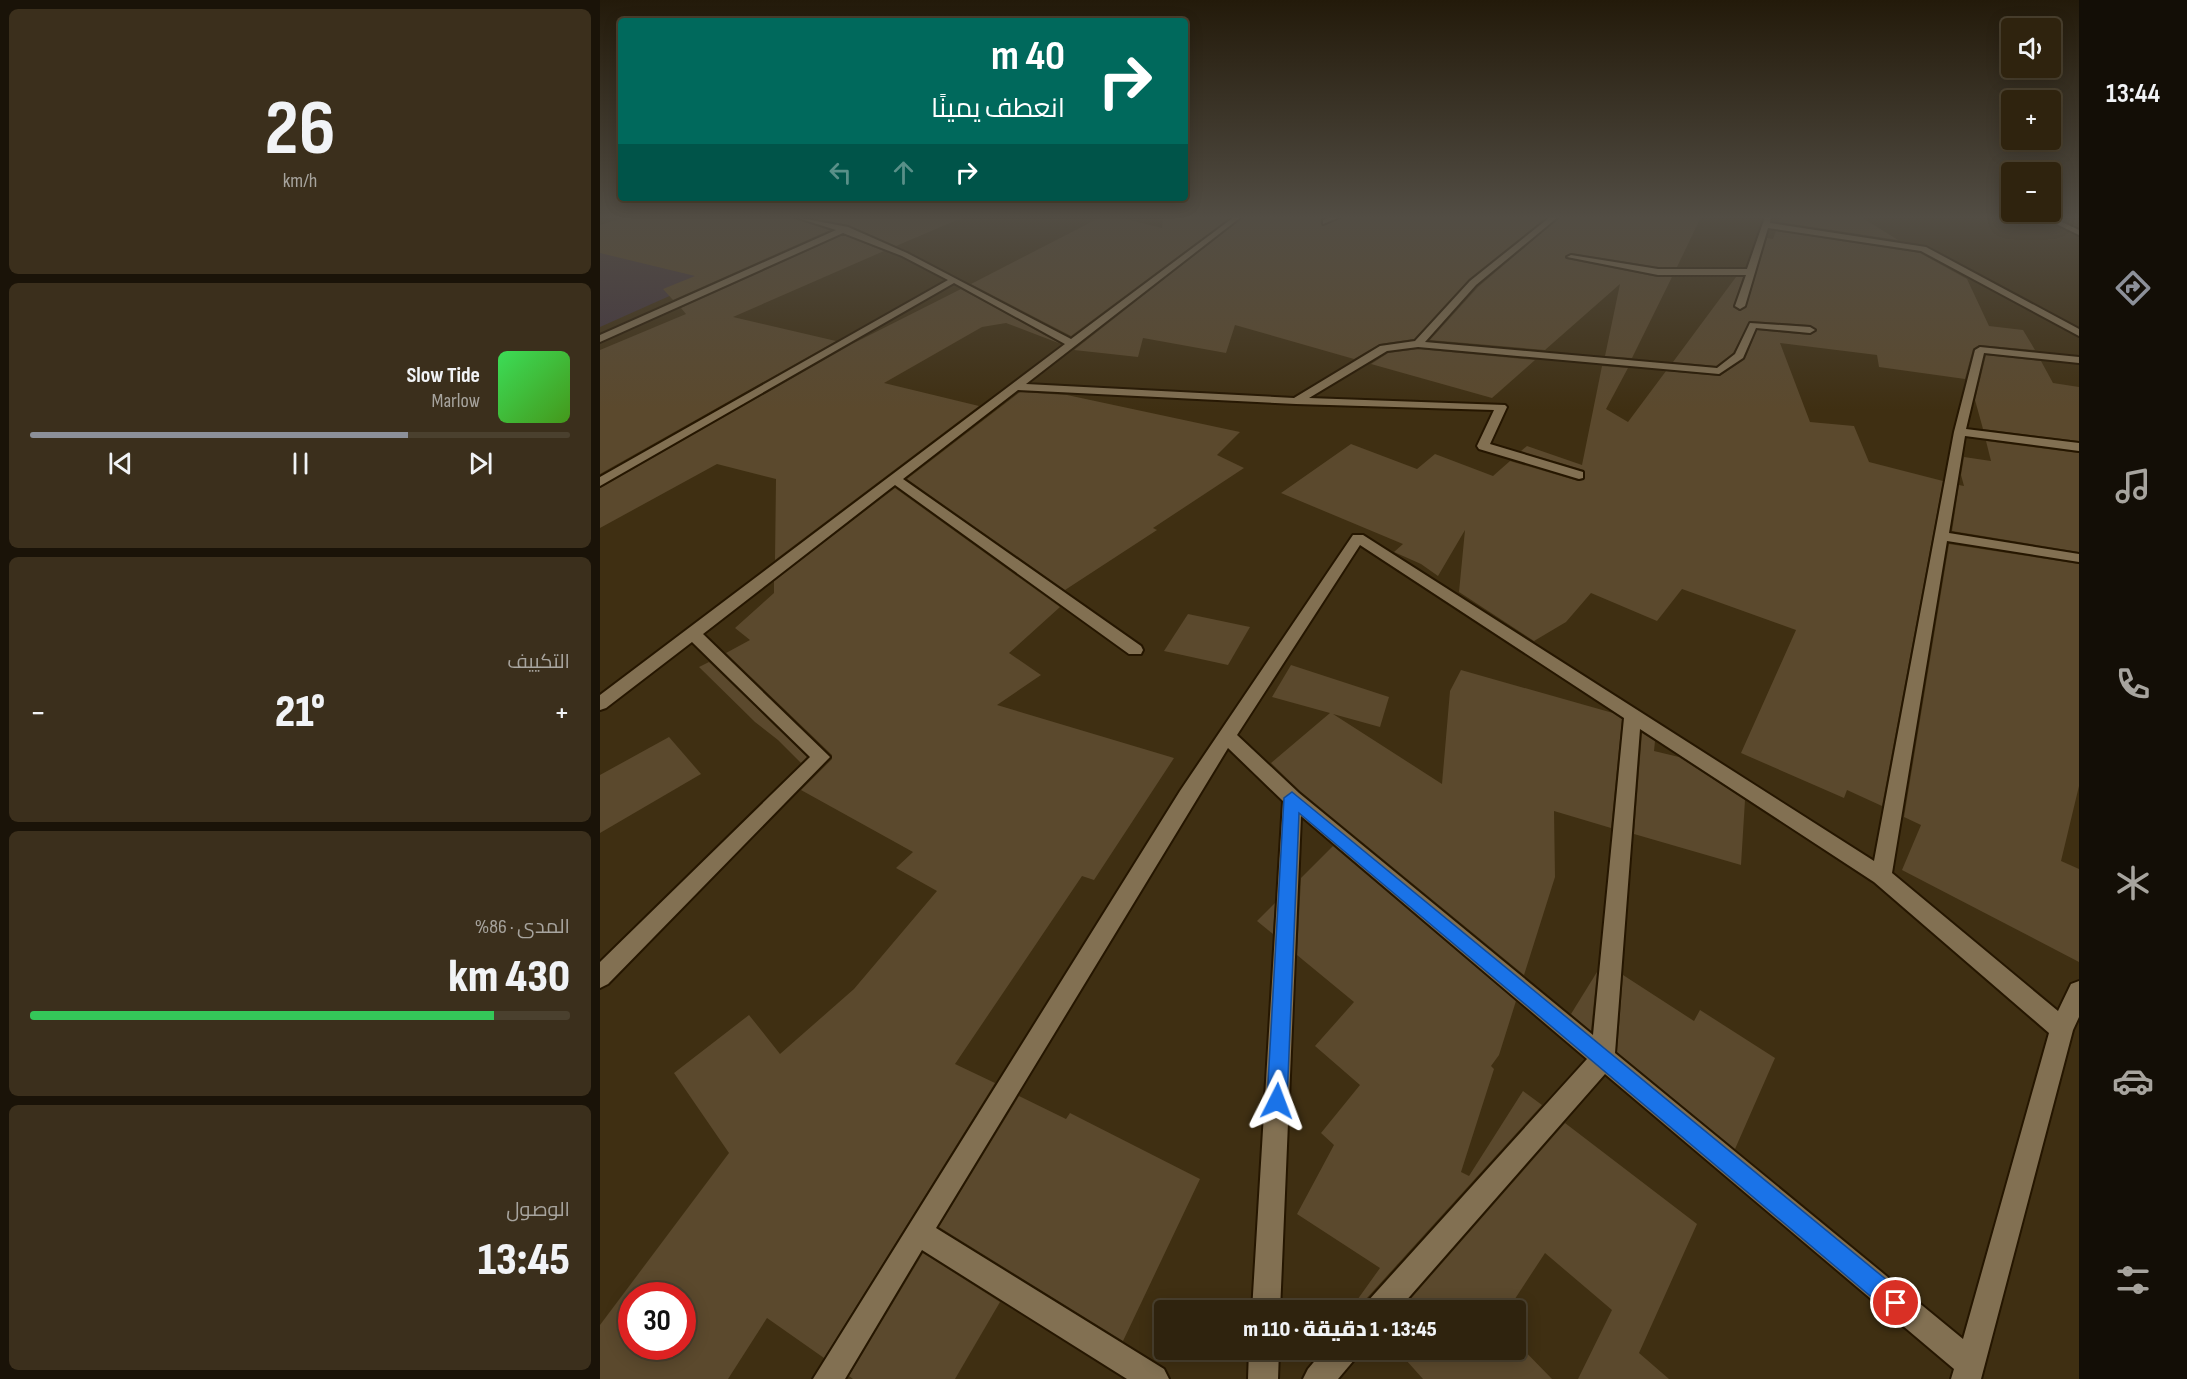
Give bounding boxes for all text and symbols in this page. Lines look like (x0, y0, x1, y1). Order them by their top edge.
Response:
map controls (2001, 18, 2061, 222)
button: sound (2001, 18, 2061, 78)
text: 40 m (991, 31, 1065, 82)
icon: right (1086, 42, 1164, 120)
text: 13:44 (2106, 78, 2160, 110)
text: 26 (265, 83, 335, 176)
button: + (2001, 90, 2061, 150)
text: انعطف يمينًا (931, 93, 1065, 125)
icon: left (824, 156, 857, 189)
icon: ahead (887, 156, 920, 189)
icon: right (950, 156, 983, 189)
button: − (2001, 162, 2061, 222)
text: km/h (283, 169, 317, 193)
icon: directions (2112, 267, 2154, 309)
text: Slow Tide (406, 362, 480, 389)
text: Marlow (432, 389, 480, 413)
icon: previous (104, 447, 137, 480)
icon: pause (284, 447, 317, 480)
icon: next (464, 447, 497, 480)
icon: music (2112, 465, 2154, 507)
text: التكييف (507, 650, 570, 674)
icon: phone (2112, 663, 2154, 705)
text: 21° (275, 685, 325, 740)
text: − (30, 693, 46, 733)
text: + (554, 693, 570, 733)
icon: climate (2112, 862, 2154, 904)
text: المدى · 86% (475, 915, 570, 939)
text: 430 km (448, 950, 570, 1005)
icon: car (2112, 1060, 2154, 1102)
position arrow (1245, 1069, 1309, 1133)
text: الوصول (506, 1198, 570, 1222)
text: 13:45 (478, 1233, 570, 1288)
icon: filters (2112, 1259, 2154, 1301)
pin (1870, 1277, 1921, 1328)
speed limit sign: 30 (618, 1282, 696, 1360)
icon: arrive (1879, 1286, 1912, 1319)
text: 13:45 · 1 دقيقة · 110 m (1243, 1316, 1437, 1343)

